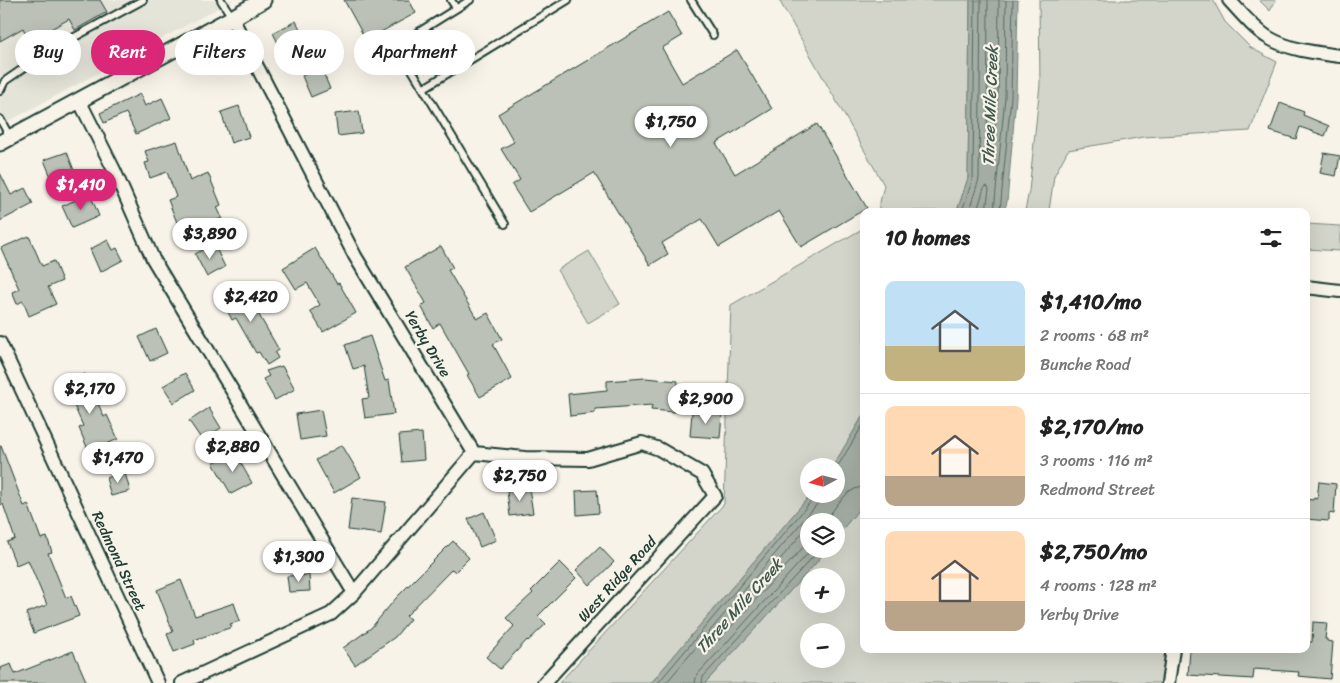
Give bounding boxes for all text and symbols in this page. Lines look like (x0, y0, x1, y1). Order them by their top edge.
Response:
chip: Buy (15, 30, 81, 75)
chip: Rent (91, 30, 165, 75)
chip: Filters (175, 30, 264, 75)
chip: New (274, 30, 344, 75)
chip: Apartment (354, 30, 475, 75)
water label: Three Mile Creek (973, 43, 1007, 167)
pin: $1,750 (630, 106, 712, 148)
text: $1,750 (646, 107, 696, 136)
pin: $1,410 (40, 168, 122, 211)
text: $1,410 (57, 170, 105, 199)
pin: $3,890 (169, 218, 251, 260)
text: $3,890 (183, 219, 237, 248)
text: 10 homes (885, 219, 970, 257)
icon: filters (1257, 224, 1285, 252)
pin: $2,420 (210, 280, 292, 323)
text: $2,420 (224, 282, 278, 311)
text: $1,410/mo (1040, 283, 1141, 321)
icon: home (925, 301, 985, 361)
street label: Yerby Drive (398, 306, 458, 383)
text: 2 rooms · 68 m² (1040, 321, 1149, 350)
text: Bunche Road (1040, 350, 1130, 379)
pin: $2,170 (49, 372, 131, 415)
text: $2,170 (65, 374, 115, 403)
pin: $2,900 (665, 382, 747, 425)
text: $2,900 (679, 384, 733, 413)
text: $2,170/mo (1040, 408, 1143, 446)
icon: home (925, 426, 985, 486)
pin: $2,880 (192, 430, 274, 473)
text: $2,880 (206, 432, 260, 461)
pin: $1,470 (77, 442, 159, 484)
text: $1,470 (92, 443, 144, 472)
text: 3 rooms · 116 m² (1040, 446, 1153, 475)
north arrow (800, 458, 845, 502)
map controls (800, 458, 845, 668)
pin: $2,750 (479, 460, 561, 502)
text: $2,750 (493, 461, 547, 490)
text: Redmond Street (1040, 475, 1155, 504)
street label: Redmond Street (84, 507, 154, 616)
button: layers (800, 513, 845, 558)
street label: West Ridge Road (571, 529, 664, 628)
text: $2,750/mo (1040, 533, 1147, 571)
pin: $1,300 (258, 540, 340, 583)
text: $1,300 (274, 542, 324, 571)
water label: Three Mile Creek (688, 550, 792, 660)
icon: home (925, 551, 985, 611)
button: + (800, 568, 845, 613)
text: 4 rooms · 128 m² (1040, 571, 1157, 600)
text: Yerby Drive (1040, 600, 1119, 629)
button: − (800, 623, 845, 668)

